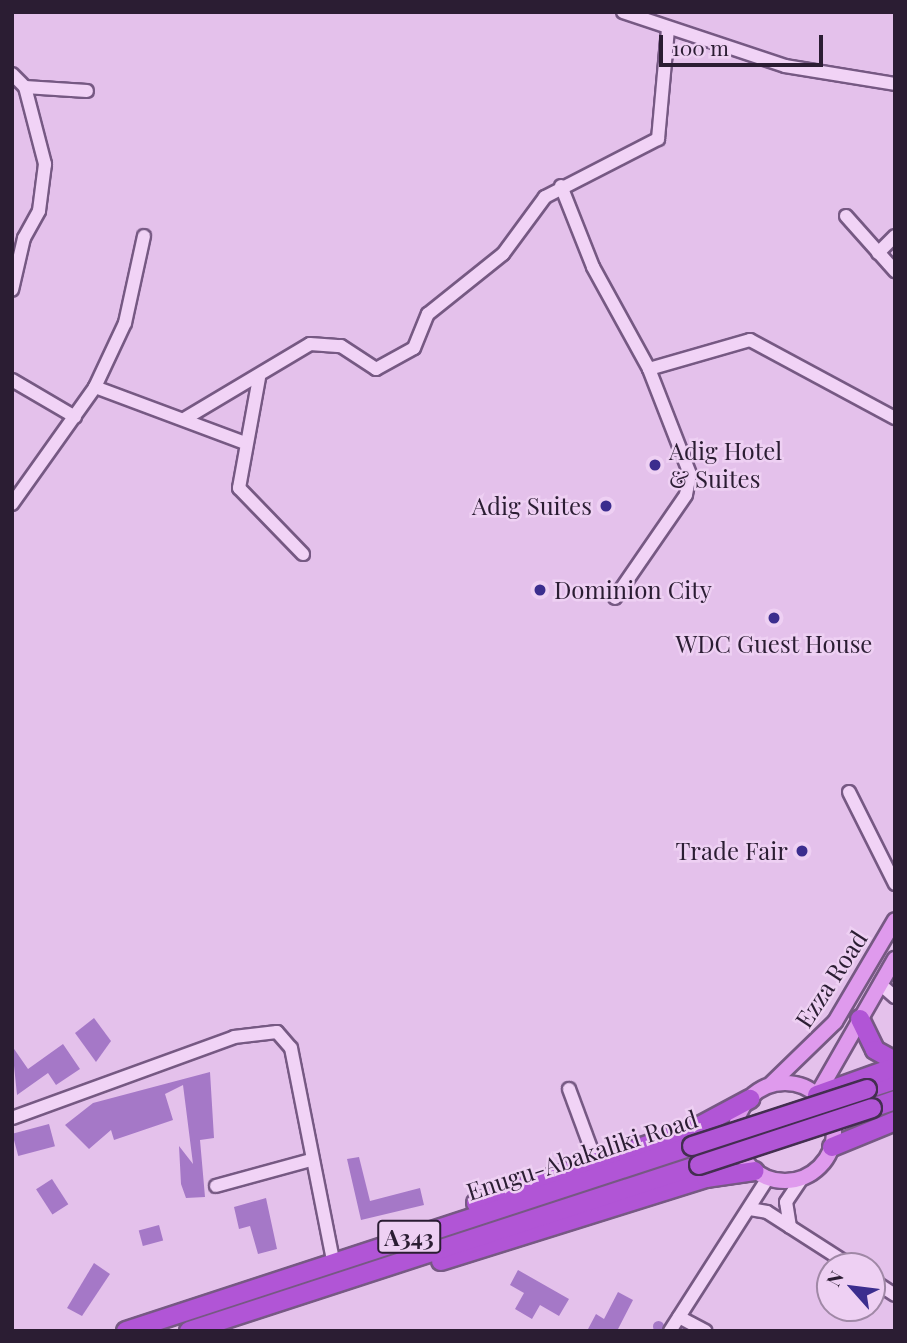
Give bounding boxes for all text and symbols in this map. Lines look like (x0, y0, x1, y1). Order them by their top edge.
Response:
scale bar (662, 21, 827, 65)
text: 100 m (672, 33, 729, 61)
place label: Adig Hotel & Suites (669, 437, 782, 493)
marker: Adig Hotel & Suites (647, 457, 663, 473)
place label: Adig Suites (472, 492, 592, 520)
marker: Adig Suites (598, 498, 614, 514)
place label: Dominion City (554, 576, 712, 604)
marker: Dominion City (532, 582, 548, 598)
marker: WDC Guest House (766, 610, 782, 626)
place label: WDC Guest House (675, 630, 873, 658)
place label: Trade Fair (675, 837, 788, 865)
marker: Trade Fair (794, 843, 810, 859)
street label: Ezza Road (789, 925, 873, 1033)
street label: Enugu-Abakaliki Road (463, 1104, 701, 1206)
road number: A343 (376, 1218, 442, 1256)
north arrow (816, 1252, 886, 1322)
text: N (820, 1266, 849, 1290)

